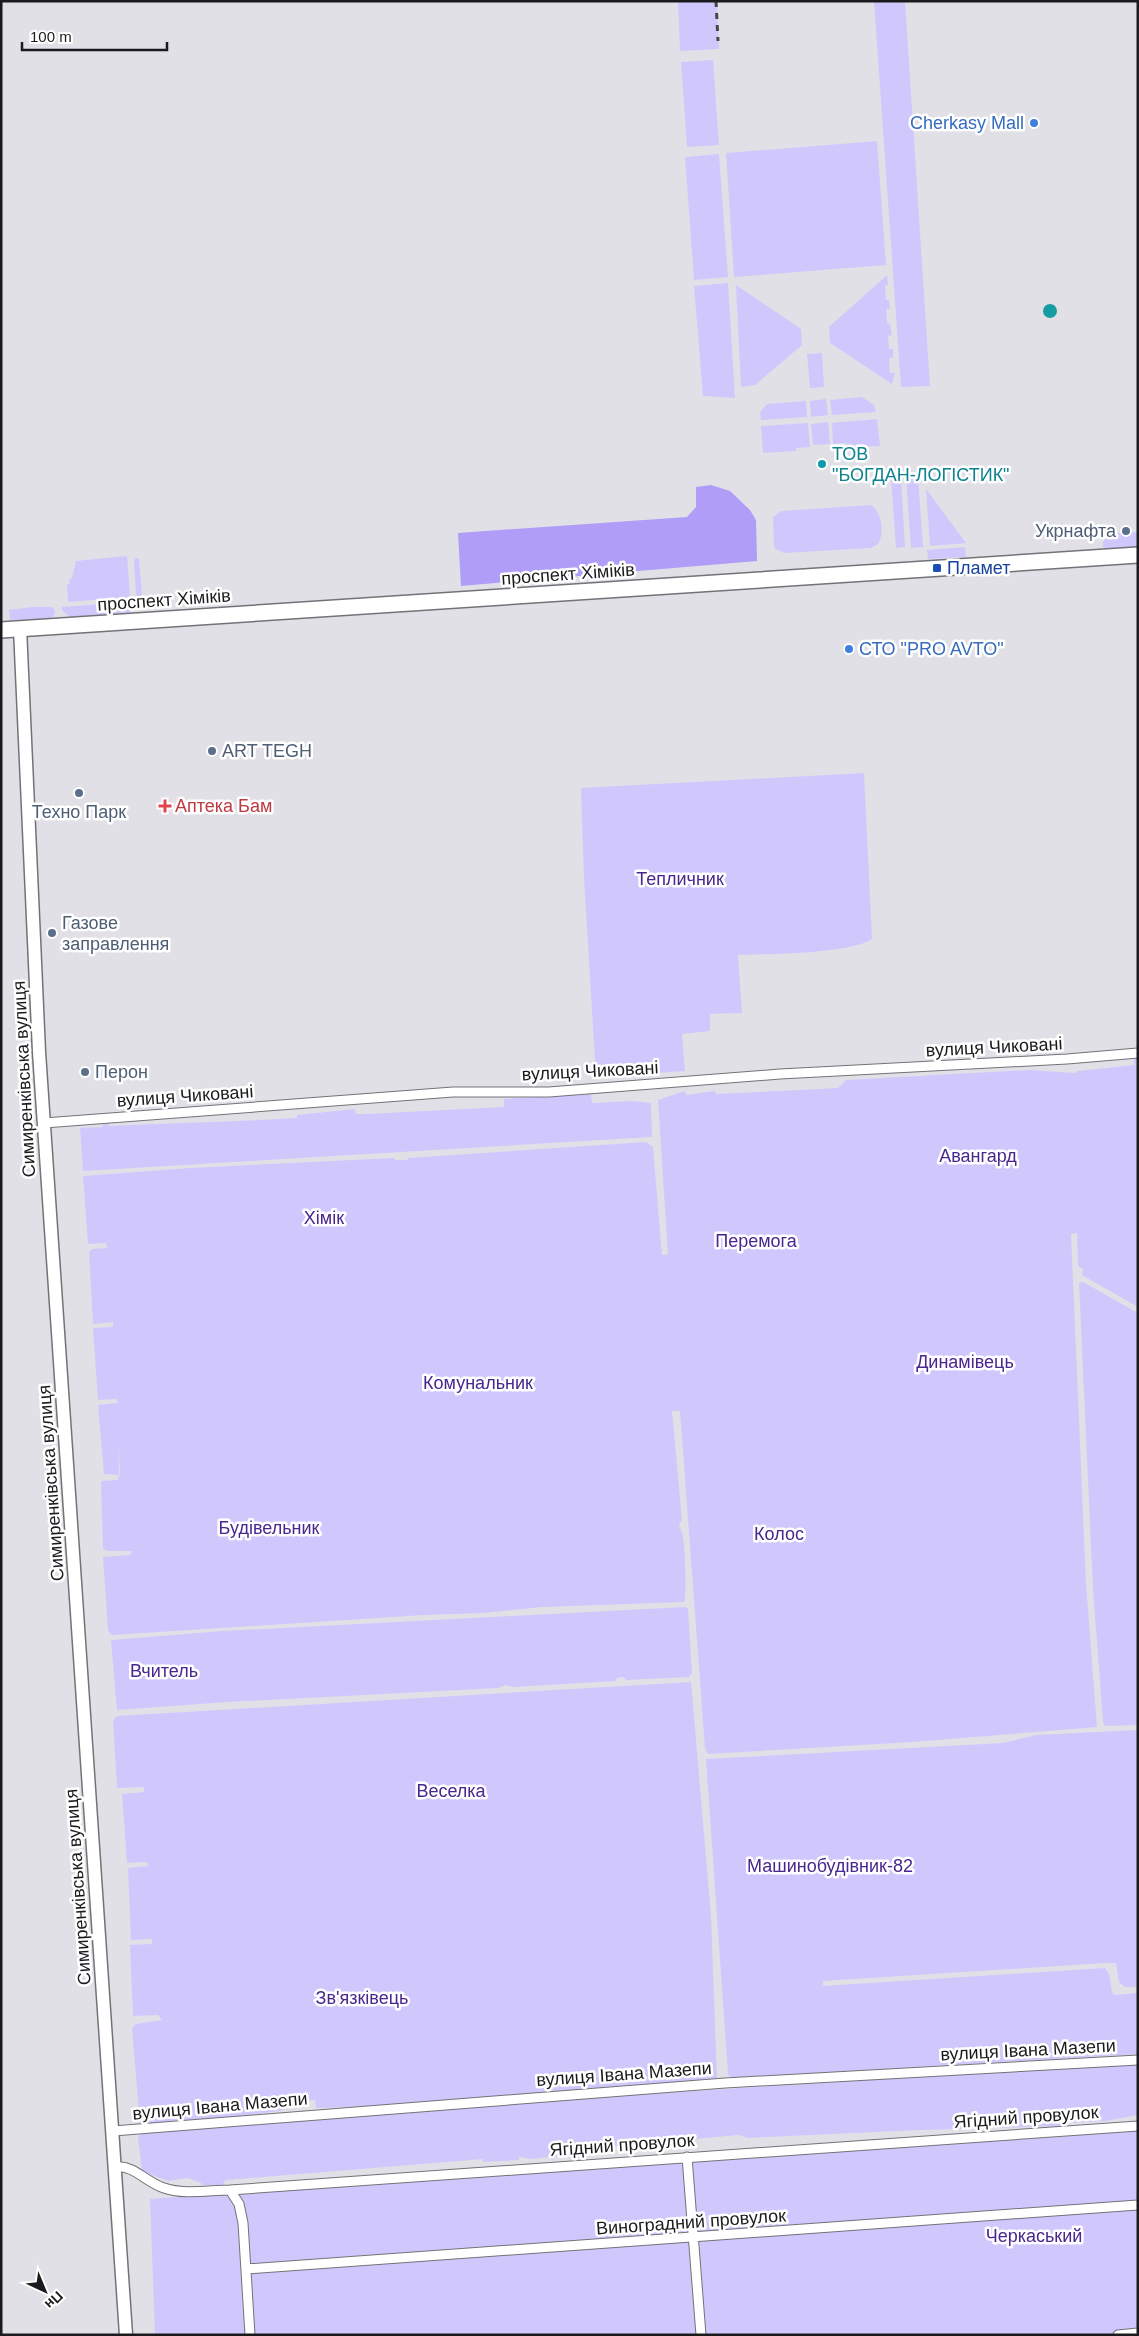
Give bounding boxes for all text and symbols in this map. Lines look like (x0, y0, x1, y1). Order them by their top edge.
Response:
scale bar (22, 20, 168, 52)
text: 100 m (30, 28, 72, 45)
place label: Cherkasy Mall (910, 113, 1024, 133)
marker: Cherkasy Mall (1028, 117, 1040, 129)
place label: ТОВ "БОГДАН-ЛОГІСТИК" (832, 444, 1010, 485)
marker: ТОВ "БОГДАН-ЛОГІСТИК" (816, 458, 828, 470)
place label: Укрнафта (1035, 521, 1117, 541)
marker: Укрнафта (1120, 525, 1132, 537)
place label: Пламет (947, 558, 1010, 578)
street label: проспект Хіміків (501, 559, 635, 589)
marker: Пламет (931, 562, 943, 574)
street label: проспект Хіміків (97, 585, 231, 615)
place label: СТО "PRO AVTO" (859, 639, 1004, 659)
marker: СТО "PRO AVTO" (843, 643, 855, 655)
place label: ART TEGH (222, 741, 312, 761)
marker: ART TEGH (206, 745, 218, 757)
marker: Техно Парк (73, 787, 85, 799)
place label: Аптека Бам (175, 796, 272, 816)
marker: Аптека Бам (159, 800, 171, 812)
place label: Техно Парк (32, 802, 126, 822)
park label: Тепличник (636, 869, 724, 889)
place label: Газове заправлення (62, 913, 169, 954)
marker: Газове заправлення (46, 927, 58, 939)
street label: Симиренківська вулиця (9, 980, 39, 1178)
street label: вулиця Чиковані (925, 1033, 1063, 1061)
street label: вулиця Чиковані (521, 1057, 659, 1085)
place label: Перон (95, 1062, 148, 1082)
marker: Перон (79, 1066, 91, 1078)
street label: вулиця Чиковані (116, 1081, 254, 1111)
park label: Авангард (939, 1146, 1017, 1166)
park label: Хімік (304, 1208, 344, 1228)
park label: Перемога (715, 1231, 798, 1251)
park label: Динамівець (916, 1352, 1014, 1372)
park label: Комунальник (423, 1373, 533, 1393)
street label: Симиренківська вулиця (34, 1384, 68, 1582)
park label: Будівельник (219, 1518, 320, 1538)
park label: Колос (754, 1524, 804, 1544)
park label: Вчитель (130, 1661, 198, 1681)
park label: Веселка (416, 1781, 487, 1801)
street label: Симиренківська вулиця (61, 1788, 95, 1986)
park label: Машинобудівник-82 (747, 1856, 913, 1876)
park label: Зв'язківець (316, 1988, 408, 2008)
street label: вулиця Івана Мазепи (940, 2035, 1116, 2065)
street label: вулиця Івана Мазепи (536, 2058, 712, 2090)
street label: вулиця Івана Мазепи (132, 2088, 308, 2124)
street label: Ягідний провулок (953, 2102, 1099, 2132)
street label: Ягідний провулок (549, 2130, 695, 2160)
street label: Виноградний провулок (595, 2205, 787, 2239)
park label: Черкаський (986, 2226, 1082, 2246)
north arrow (20, 2266, 70, 2316)
text: Пн (42, 2288, 66, 2313)

